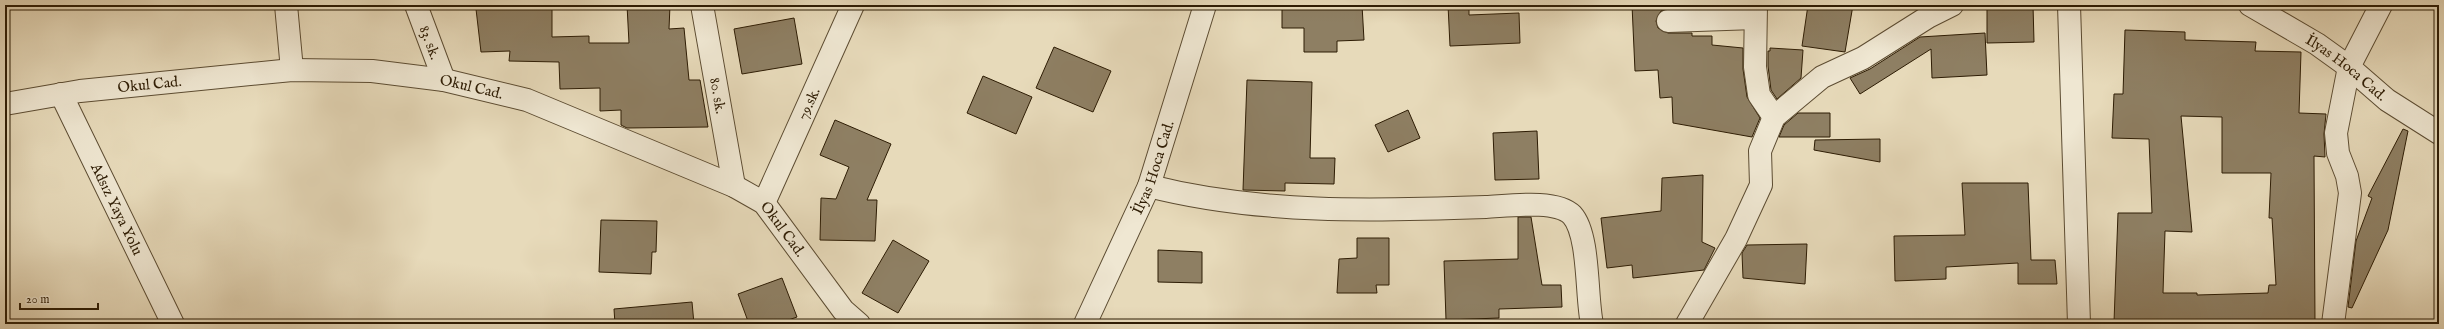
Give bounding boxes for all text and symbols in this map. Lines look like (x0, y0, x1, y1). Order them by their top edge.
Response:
street label: 83. sk. (415, 23, 444, 62)
street label: İlyas Hoca Cad. (2302, 30, 2391, 106)
street label: Okul Cad. (438, 70, 505, 104)
street label: Okul Cad. (117, 72, 182, 97)
street label: 80. sk. (705, 76, 730, 115)
street label: 79.sk. (794, 85, 825, 123)
street label: İlyas Hoca Cad. (1128, 118, 1179, 218)
street label: Adsız Yaya Yolu (86, 159, 147, 259)
street label: Okul Cad. (756, 198, 809, 261)
scale bar (20, 285, 98, 311)
text: 20 m (26, 292, 49, 307)

